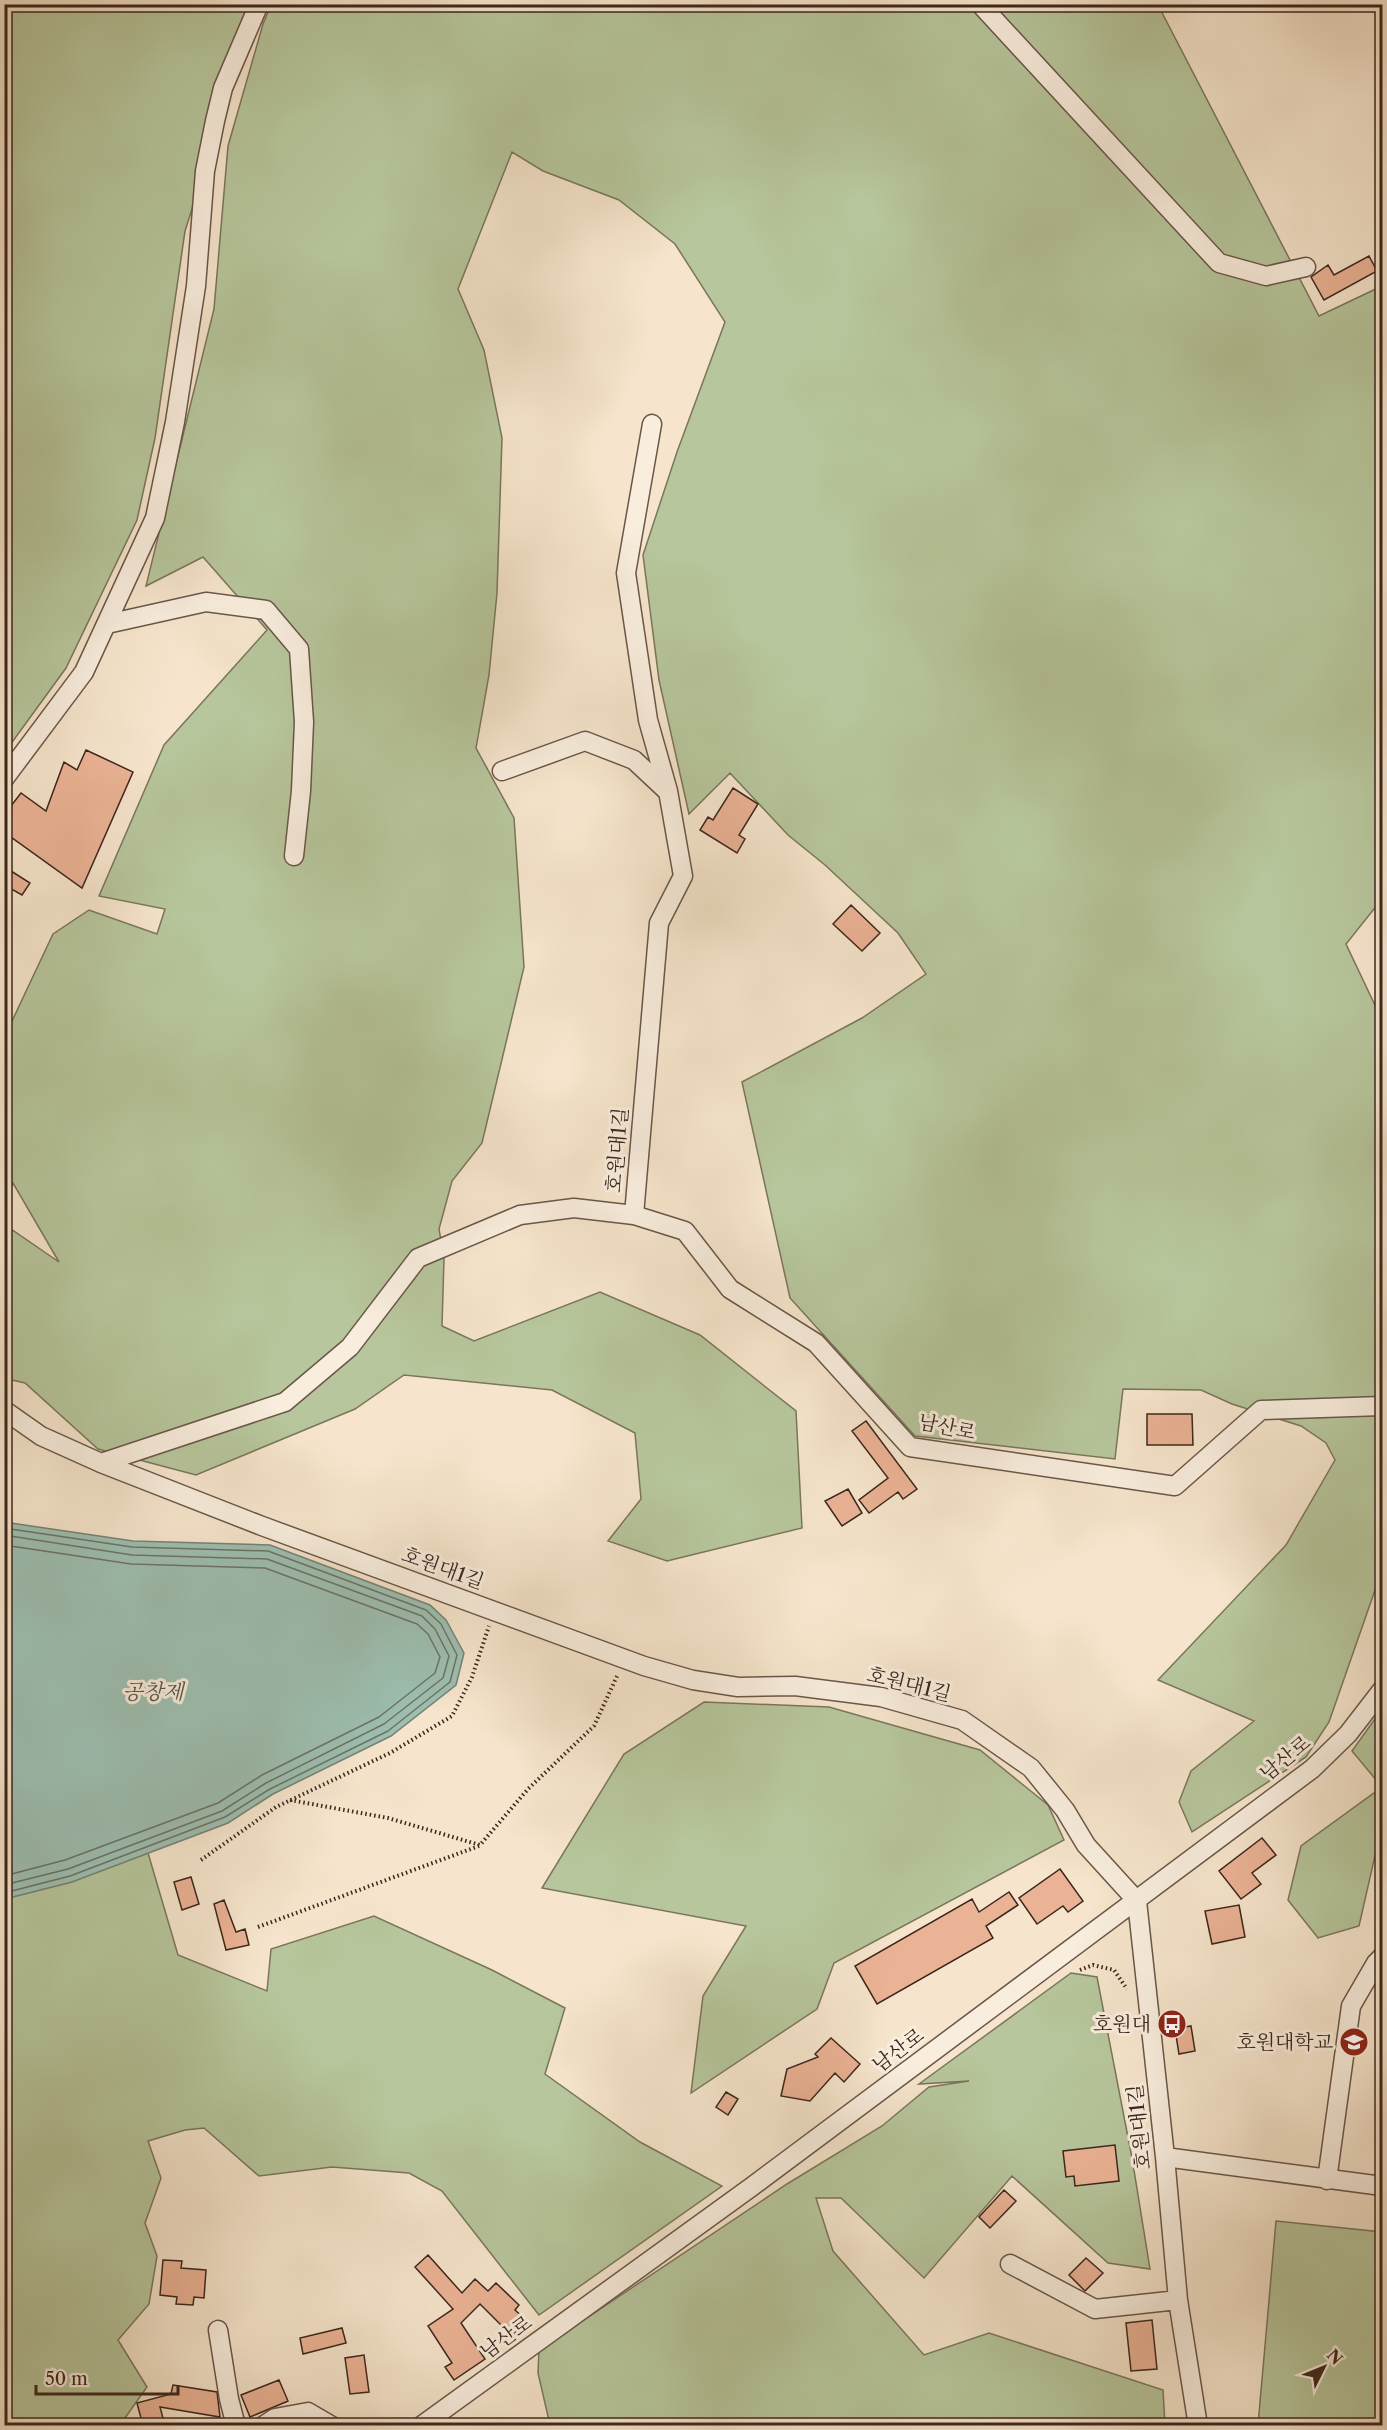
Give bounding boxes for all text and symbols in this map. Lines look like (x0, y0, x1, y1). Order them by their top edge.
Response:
street label: 호원대1길 (601, 1106, 633, 1194)
street label: 남산로 (916, 1409, 978, 1445)
street label: 호원대1길 (399, 1542, 487, 1594)
street label: 호원대1길 (865, 1662, 953, 1706)
water label: 공창제 (123, 1679, 186, 1704)
street label: 남산로 (1255, 1730, 1315, 1786)
bus stop icon: 호원대 (1156, 2008, 1188, 2040)
place label: 호원대 (1093, 2012, 1151, 2036)
street label: 남산로 (868, 2023, 928, 2077)
school or university icon: 호원대학교 (1338, 2026, 1370, 2058)
place label: 호원대학교 (1236, 2030, 1334, 2054)
street label: 호원대1길 (1123, 2083, 1155, 2171)
street label: 남산로 (475, 2310, 537, 2364)
north arrow (1294, 2337, 1354, 2397)
text: N (1323, 2345, 1347, 2369)
scale bar (36, 2358, 178, 2396)
text: 50 m (45, 2368, 88, 2390)

